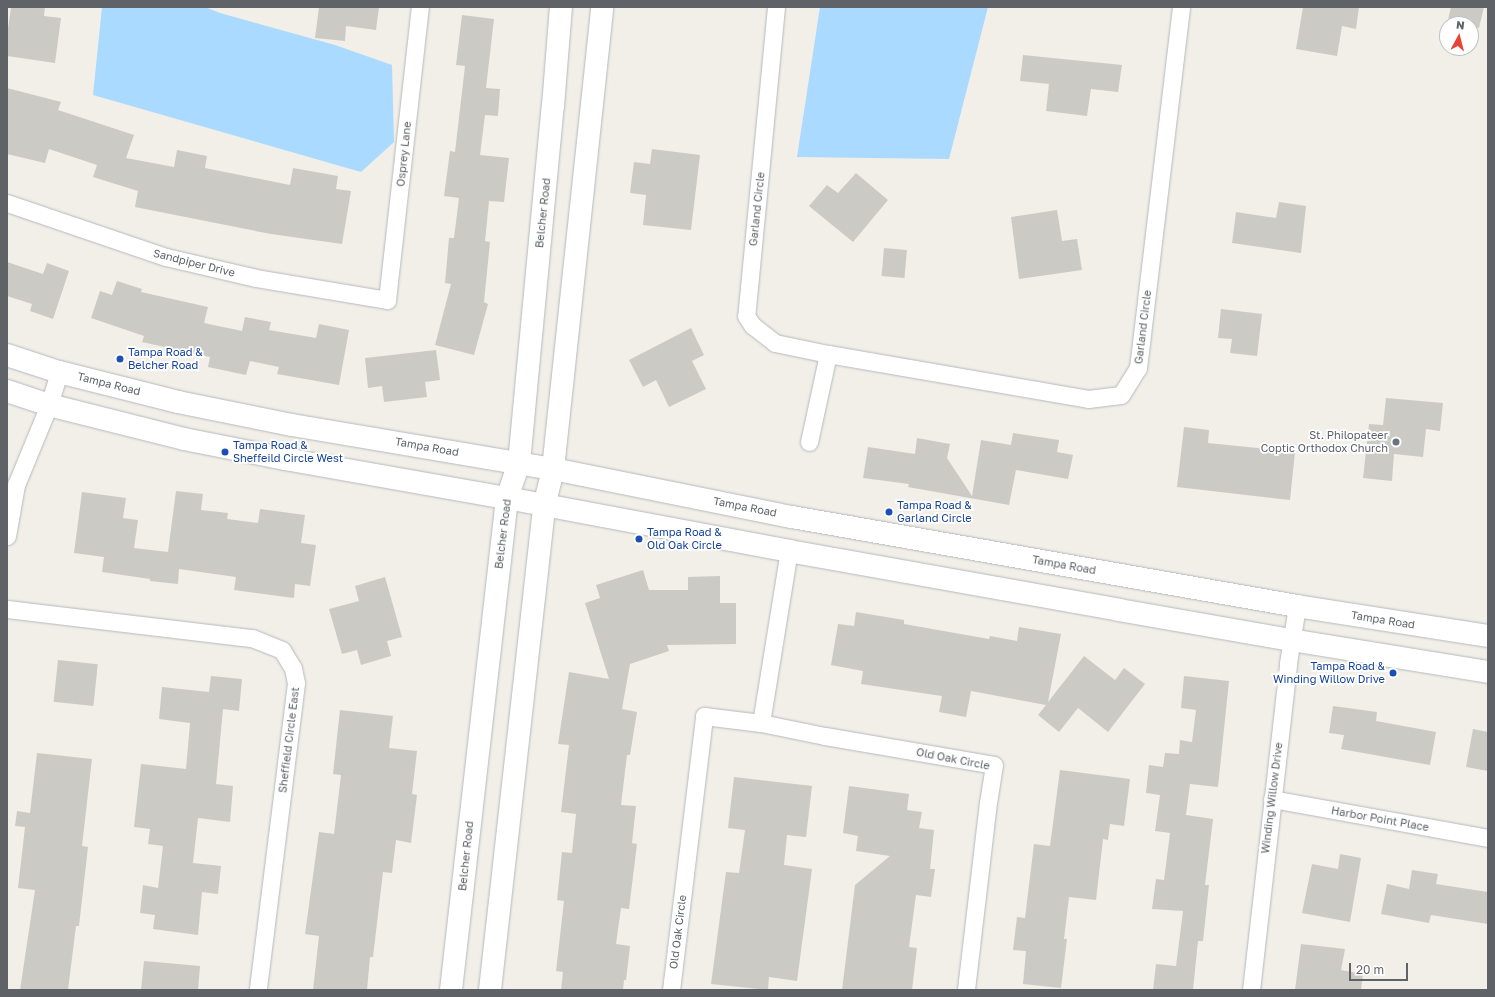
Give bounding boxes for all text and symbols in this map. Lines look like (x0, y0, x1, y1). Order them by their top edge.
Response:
north arrow (1439, 16, 1479, 56)
text: N (1455, 18, 1465, 32)
street label: Osprey Lane (394, 121, 414, 187)
street label: Garland Circle (747, 171, 767, 247)
street label: Belcher Road (533, 177, 553, 249)
street label: Sandpiper Drive (152, 246, 236, 280)
street label: Garland Circle (1132, 289, 1154, 365)
place label: Tampa Road & Belcher Road (128, 346, 203, 372)
marker: Tampa Road & Belcher Road (115, 354, 125, 364)
street label: Tampa Road (76, 370, 142, 398)
place label: St. Philopateer Coptic Orthodox Church (1261, 429, 1388, 455)
street label: Tampa Road (394, 435, 460, 459)
marker: St. Philopateer Coptic Orthodox Church (1391, 437, 1401, 447)
place label: Tampa Road & Sheffeild Circle West (233, 439, 343, 465)
marker: Tampa Road & Sheffeild Circle West (220, 447, 230, 457)
street label: Tampa Road (712, 494, 778, 520)
street label: Belcher Road (492, 498, 514, 570)
place label: Tampa Road & Garland Circle (897, 499, 972, 525)
marker: Tampa Road & Garland Circle (884, 507, 894, 517)
place label: Tampa Road & Old Oak Circle (647, 526, 722, 552)
marker: Tampa Road & Old Oak Circle (634, 534, 644, 544)
street label: Tampa Road (1031, 553, 1097, 577)
street label: Tampa Road (1350, 608, 1416, 632)
place label: Tampa Road & Winding Willow Drive (1273, 660, 1385, 686)
marker: Tampa Road & Winding Willow Drive (1388, 668, 1398, 678)
street label: Sheffield Circle East (276, 686, 302, 794)
street label: Winding Willow Drive (1259, 742, 1285, 854)
street label: Old Oak Circle (915, 745, 991, 773)
street label: Harbor Point Place (1330, 804, 1430, 834)
street label: Belcher Road (456, 820, 476, 892)
street label: Old Oak Circle (667, 894, 689, 970)
scale bar (1351, 955, 1410, 981)
text: 20 m (1356, 962, 1384, 977)

